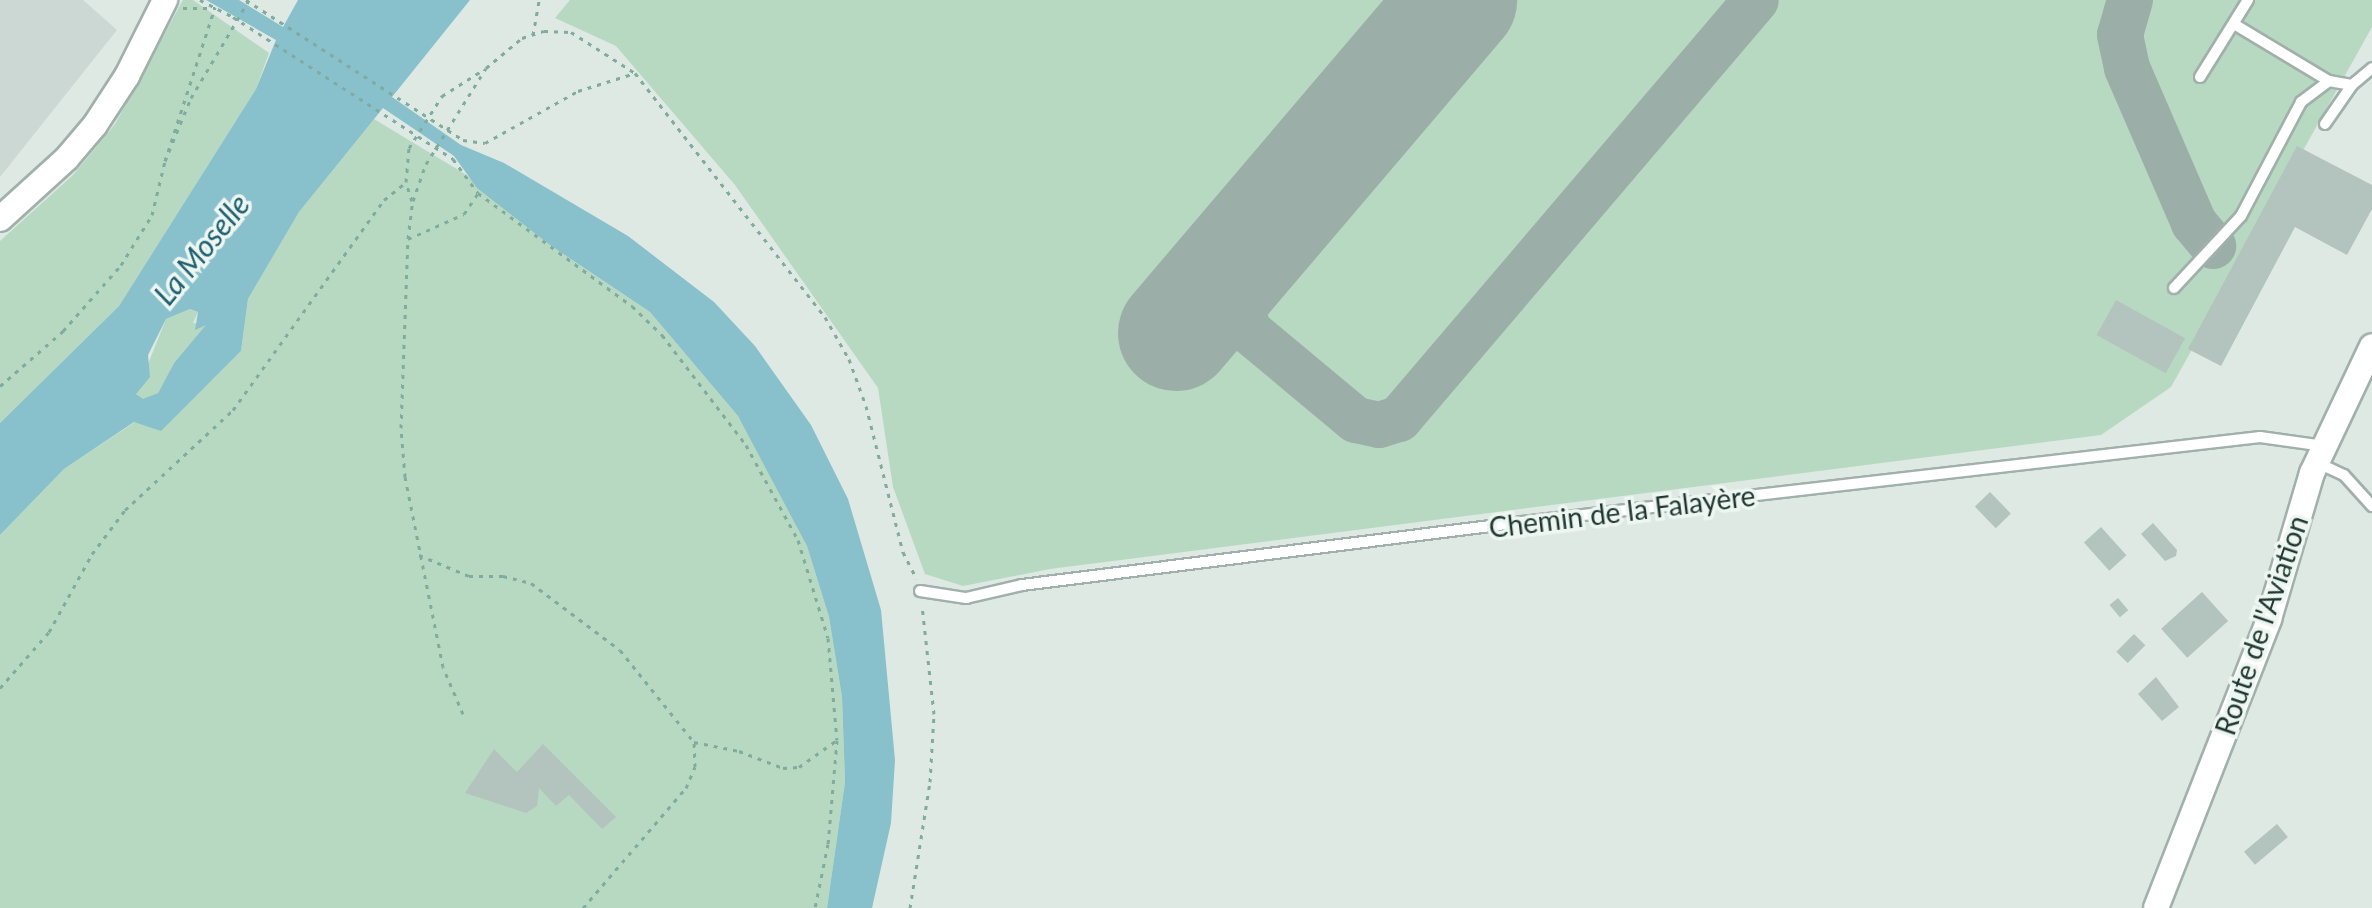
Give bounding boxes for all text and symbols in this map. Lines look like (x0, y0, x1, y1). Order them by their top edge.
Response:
water label: La Moselle (146, 187, 256, 311)
street label: Chemin de la Falayère (1487, 478, 1757, 544)
street label: Route de l'Aviation (2208, 511, 2314, 739)

